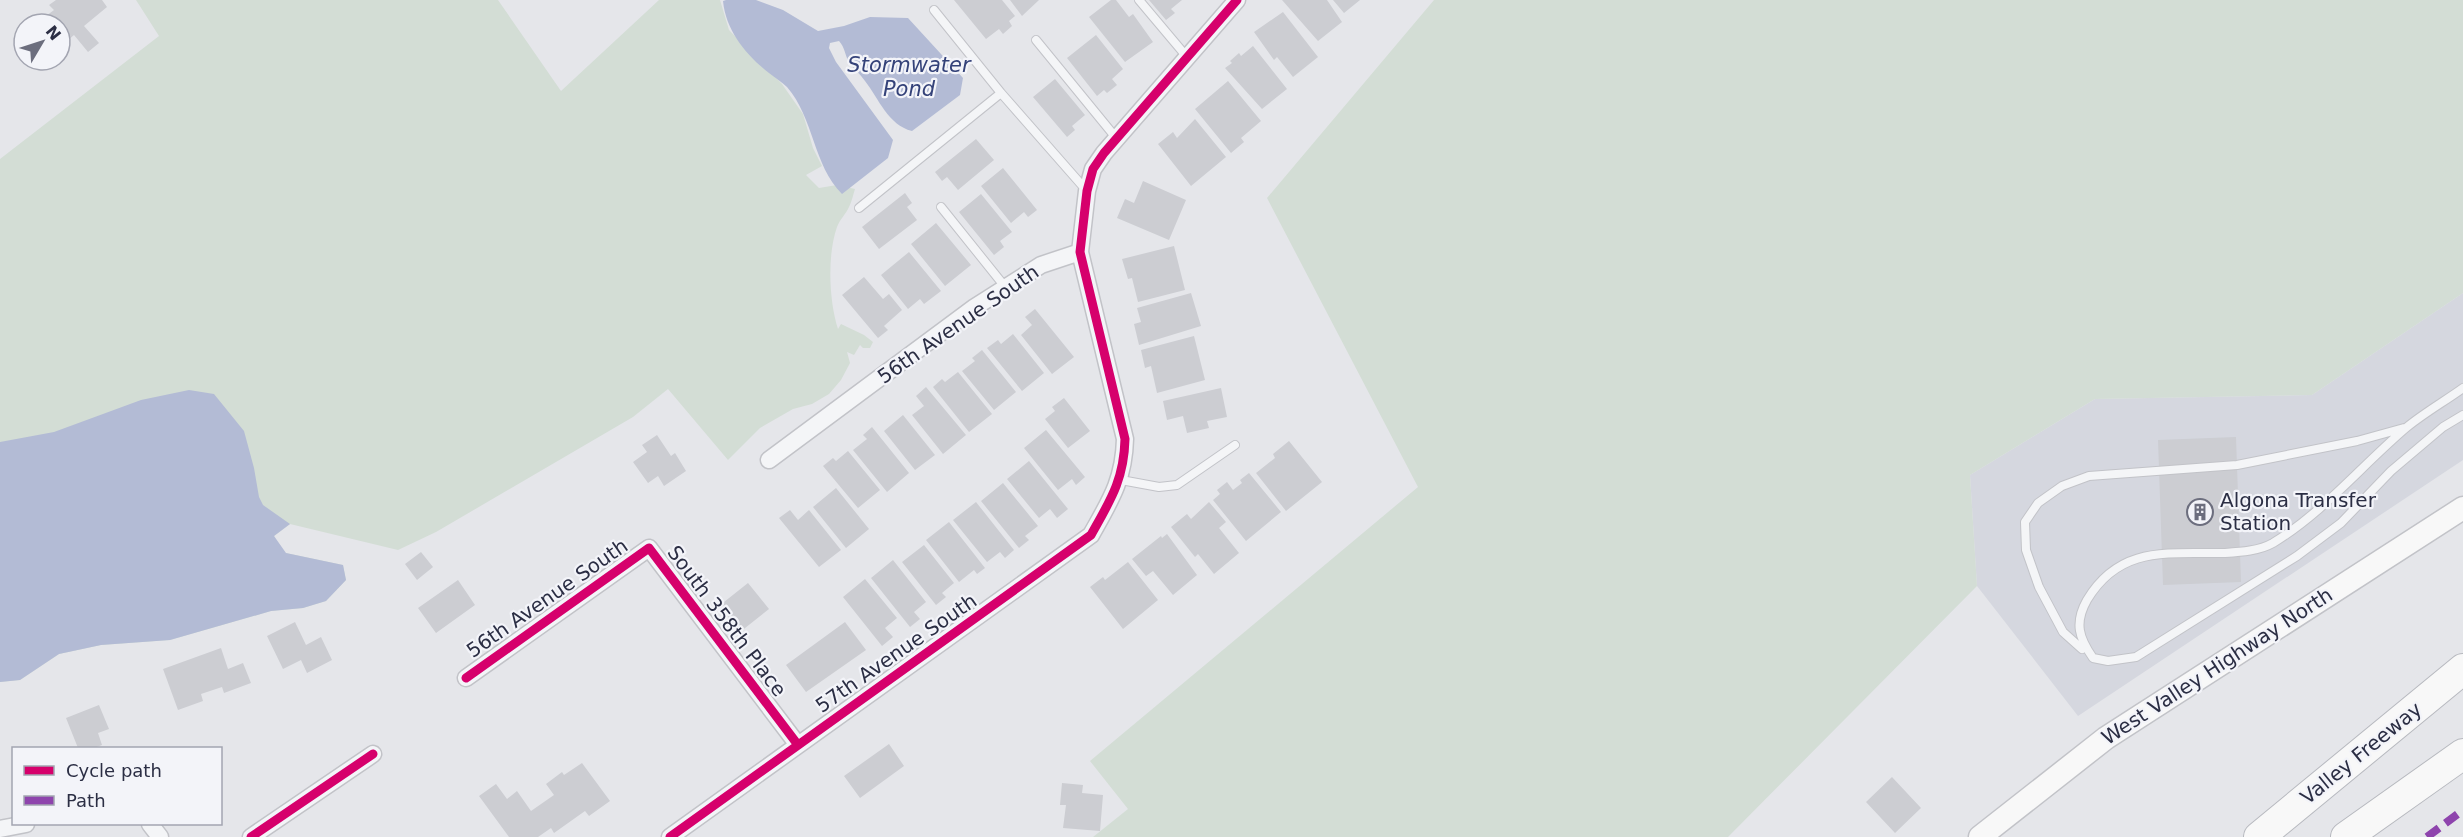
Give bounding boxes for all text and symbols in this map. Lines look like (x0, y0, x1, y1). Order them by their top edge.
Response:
north arrow (12, 12, 72, 72)
text: N (42, 22, 65, 44)
water label: Stormwater Pond (847, 53, 972, 101)
street label: 56th Avenue South (873, 259, 1043, 389)
place label: Algona Transfer Station (2220, 488, 2377, 535)
building icon: Algona Transfer Station (2185, 497, 2215, 527)
street label: 56th Avenue South (462, 533, 632, 663)
street label: South 358th Place (662, 541, 792, 701)
street label: West Valley Highway North (2097, 582, 2337, 750)
street label: 57th Avenue South (811, 588, 981, 718)
street label: Valley Freeway (2296, 697, 2427, 809)
legend (12, 747, 222, 825)
text: Cycle path (66, 760, 162, 781)
text: Path (66, 790, 106, 811)

